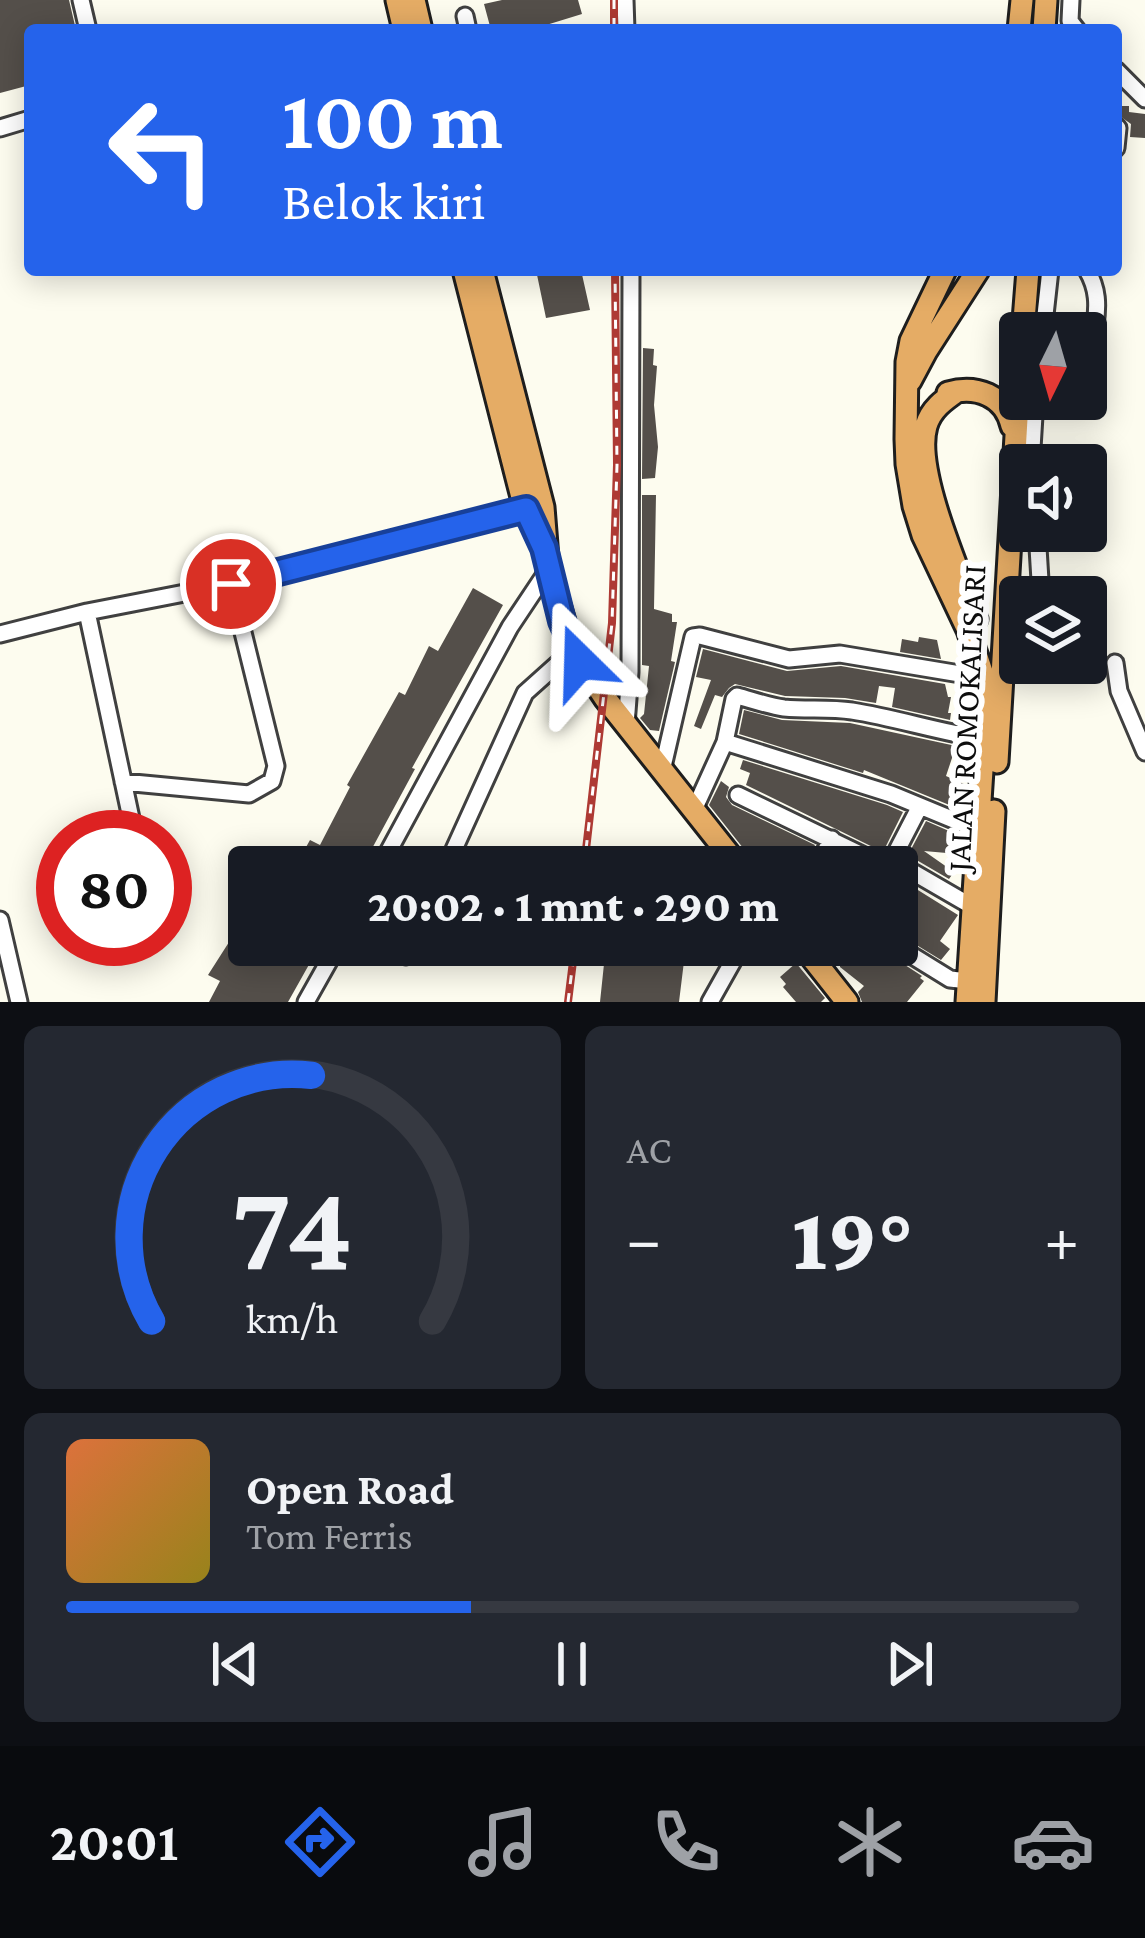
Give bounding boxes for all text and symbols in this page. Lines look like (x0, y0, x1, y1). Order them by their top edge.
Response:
icon: left (84, 72, 240, 228)
text: 100 m (282, 73, 503, 166)
text: Belok kiri (282, 171, 485, 231)
north arrow (999, 312, 1107, 420)
map controls (999, 312, 1107, 684)
button: sound (999, 444, 1107, 552)
pin (180, 533, 282, 635)
icon: arrive (198, 551, 264, 617)
street label: JALAN ROMOKALISARI (939, 564, 993, 875)
button: layers (999, 576, 1107, 684)
position arrow (517, 599, 643, 725)
speed limit sign: 80 (36, 810, 192, 966)
text: 20:02 · 1 mnt · 290 m (367, 881, 779, 931)
text: AC (627, 1128, 671, 1171)
text: 74 (231, 1158, 353, 1297)
text: 19° (792, 1188, 914, 1288)
text: − (627, 1202, 661, 1275)
text: + (1044, 1202, 1079, 1275)
text: km/h (246, 1294, 338, 1341)
text: Open Road (246, 1464, 454, 1514)
text: Tom Ferris (246, 1514, 412, 1557)
icon: previous (202, 1631, 268, 1697)
icon: pause (539, 1631, 605, 1697)
icon: next (877, 1631, 943, 1697)
icon: directions (278, 1800, 362, 1884)
icon: music (461, 1800, 545, 1884)
icon: phone (644, 1800, 728, 1884)
icon: climate (828, 1800, 912, 1884)
icon: car (1011, 1800, 1095, 1884)
text: 20:01 (50, 1812, 178, 1872)

